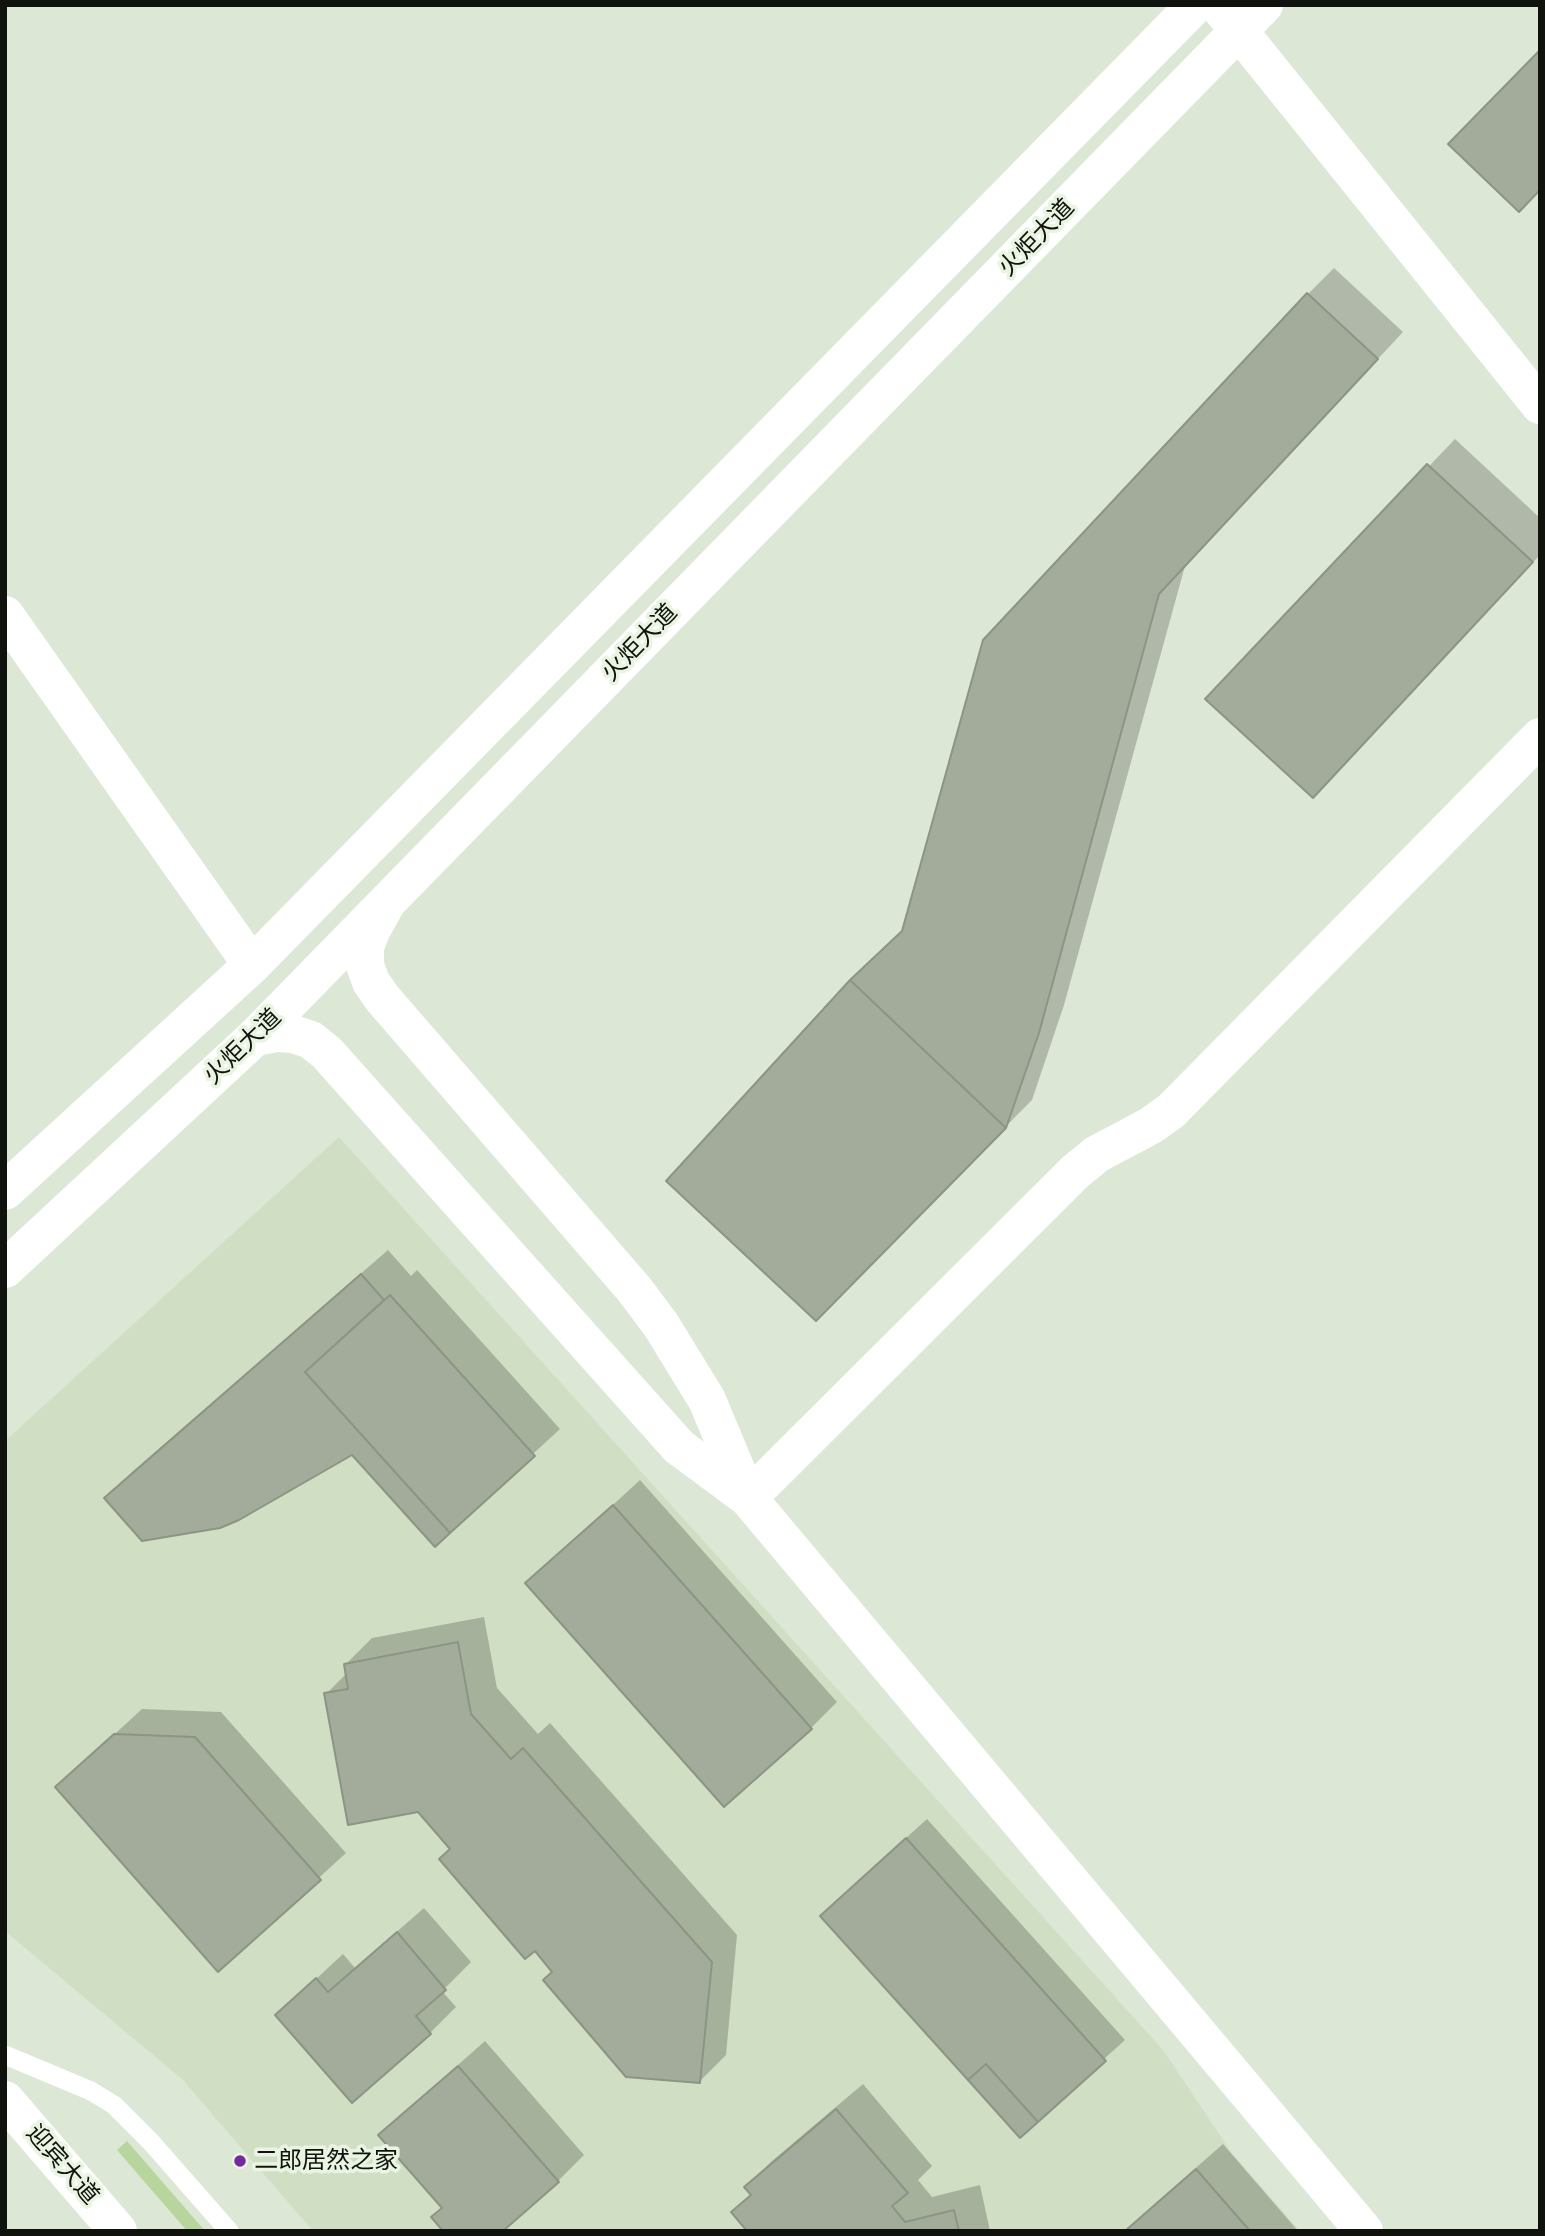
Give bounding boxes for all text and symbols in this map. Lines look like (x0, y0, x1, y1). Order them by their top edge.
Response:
street label: 火炬大道 (993, 193, 1081, 283)
street label: 火炬大道 (596, 598, 684, 688)
street label: 火炬大道 (198, 1003, 288, 1091)
street label: 迎宾大道 (20, 2119, 104, 2211)
place label: 二郎居然之家 (254, 2147, 398, 2175)
marker: 二郎居然之家 (232, 2153, 248, 2169)

